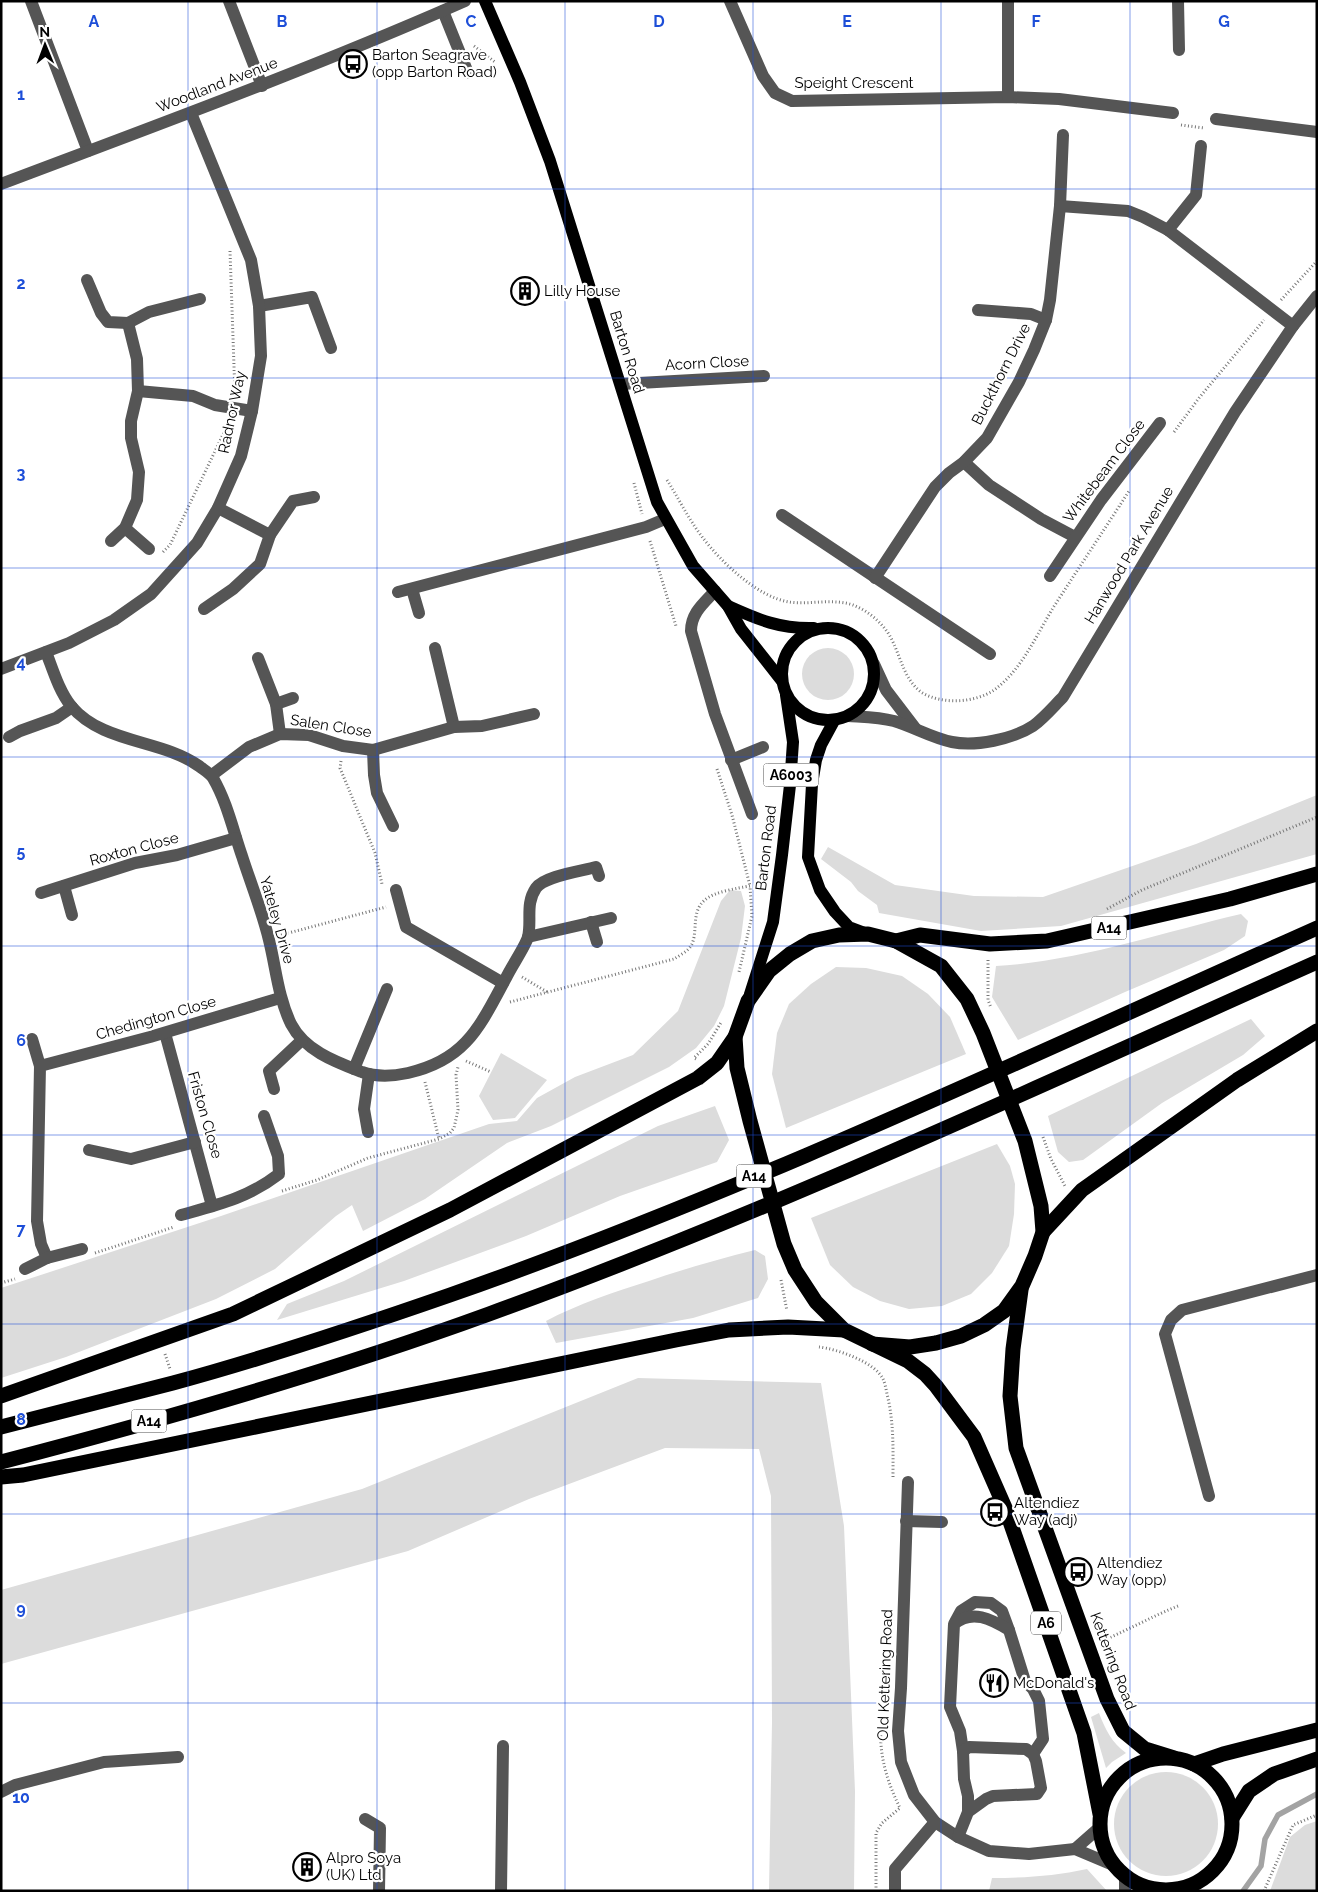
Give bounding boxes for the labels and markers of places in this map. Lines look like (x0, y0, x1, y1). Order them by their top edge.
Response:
place label: Barton Seagrave (opp Barton Road) (372, 46, 497, 81)
bus stop icon: Barton Seagrave (opp Barton Road) (338, 49, 368, 79)
building icon: Lilly House (510, 276, 540, 306)
place label: Lilly House (544, 282, 620, 300)
place label: Altendiez Way (adj) (1014, 1494, 1079, 1529)
bus stop icon: Altendiez Way (adj) (980, 1497, 1010, 1527)
place label: Altendiez Way (opp) (1097, 1554, 1166, 1589)
bus stop icon: Altendiez Way (opp) (1063, 1557, 1093, 1587)
restaurant icon: McDonald's (979, 1668, 1009, 1698)
place label: McDonald's (1013, 1674, 1094, 1692)
place label: Alpro Soya (UK) Ltd (326, 1849, 401, 1884)
building icon: Alpro Soya (UK) Ltd (292, 1852, 322, 1882)

